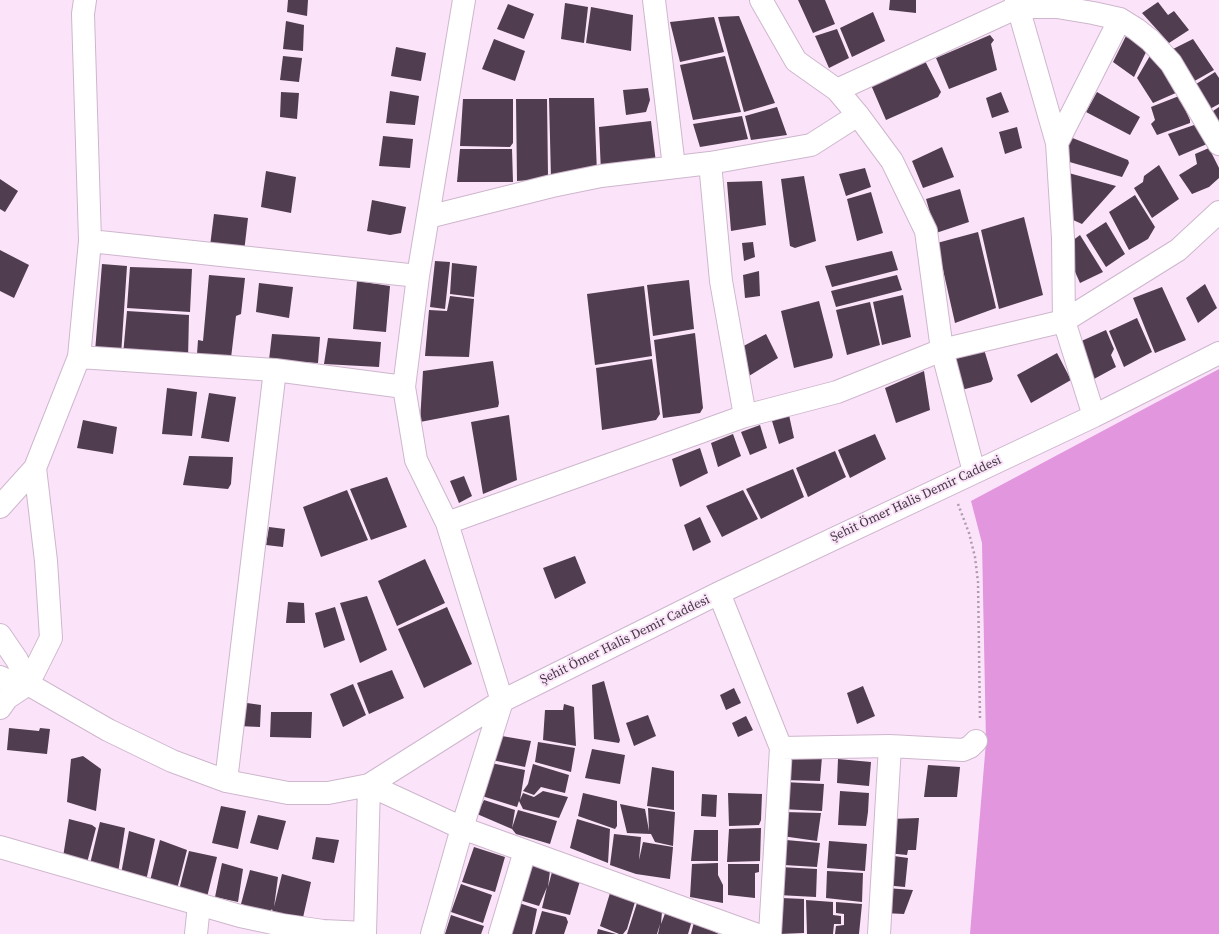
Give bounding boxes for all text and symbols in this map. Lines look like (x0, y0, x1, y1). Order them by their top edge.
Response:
street label: Şehit Ömer Halis Demir Caddesi (828, 452, 1004, 546)
street label: Şehit Ömer Halis Demir Caddesi (538, 592, 712, 688)

